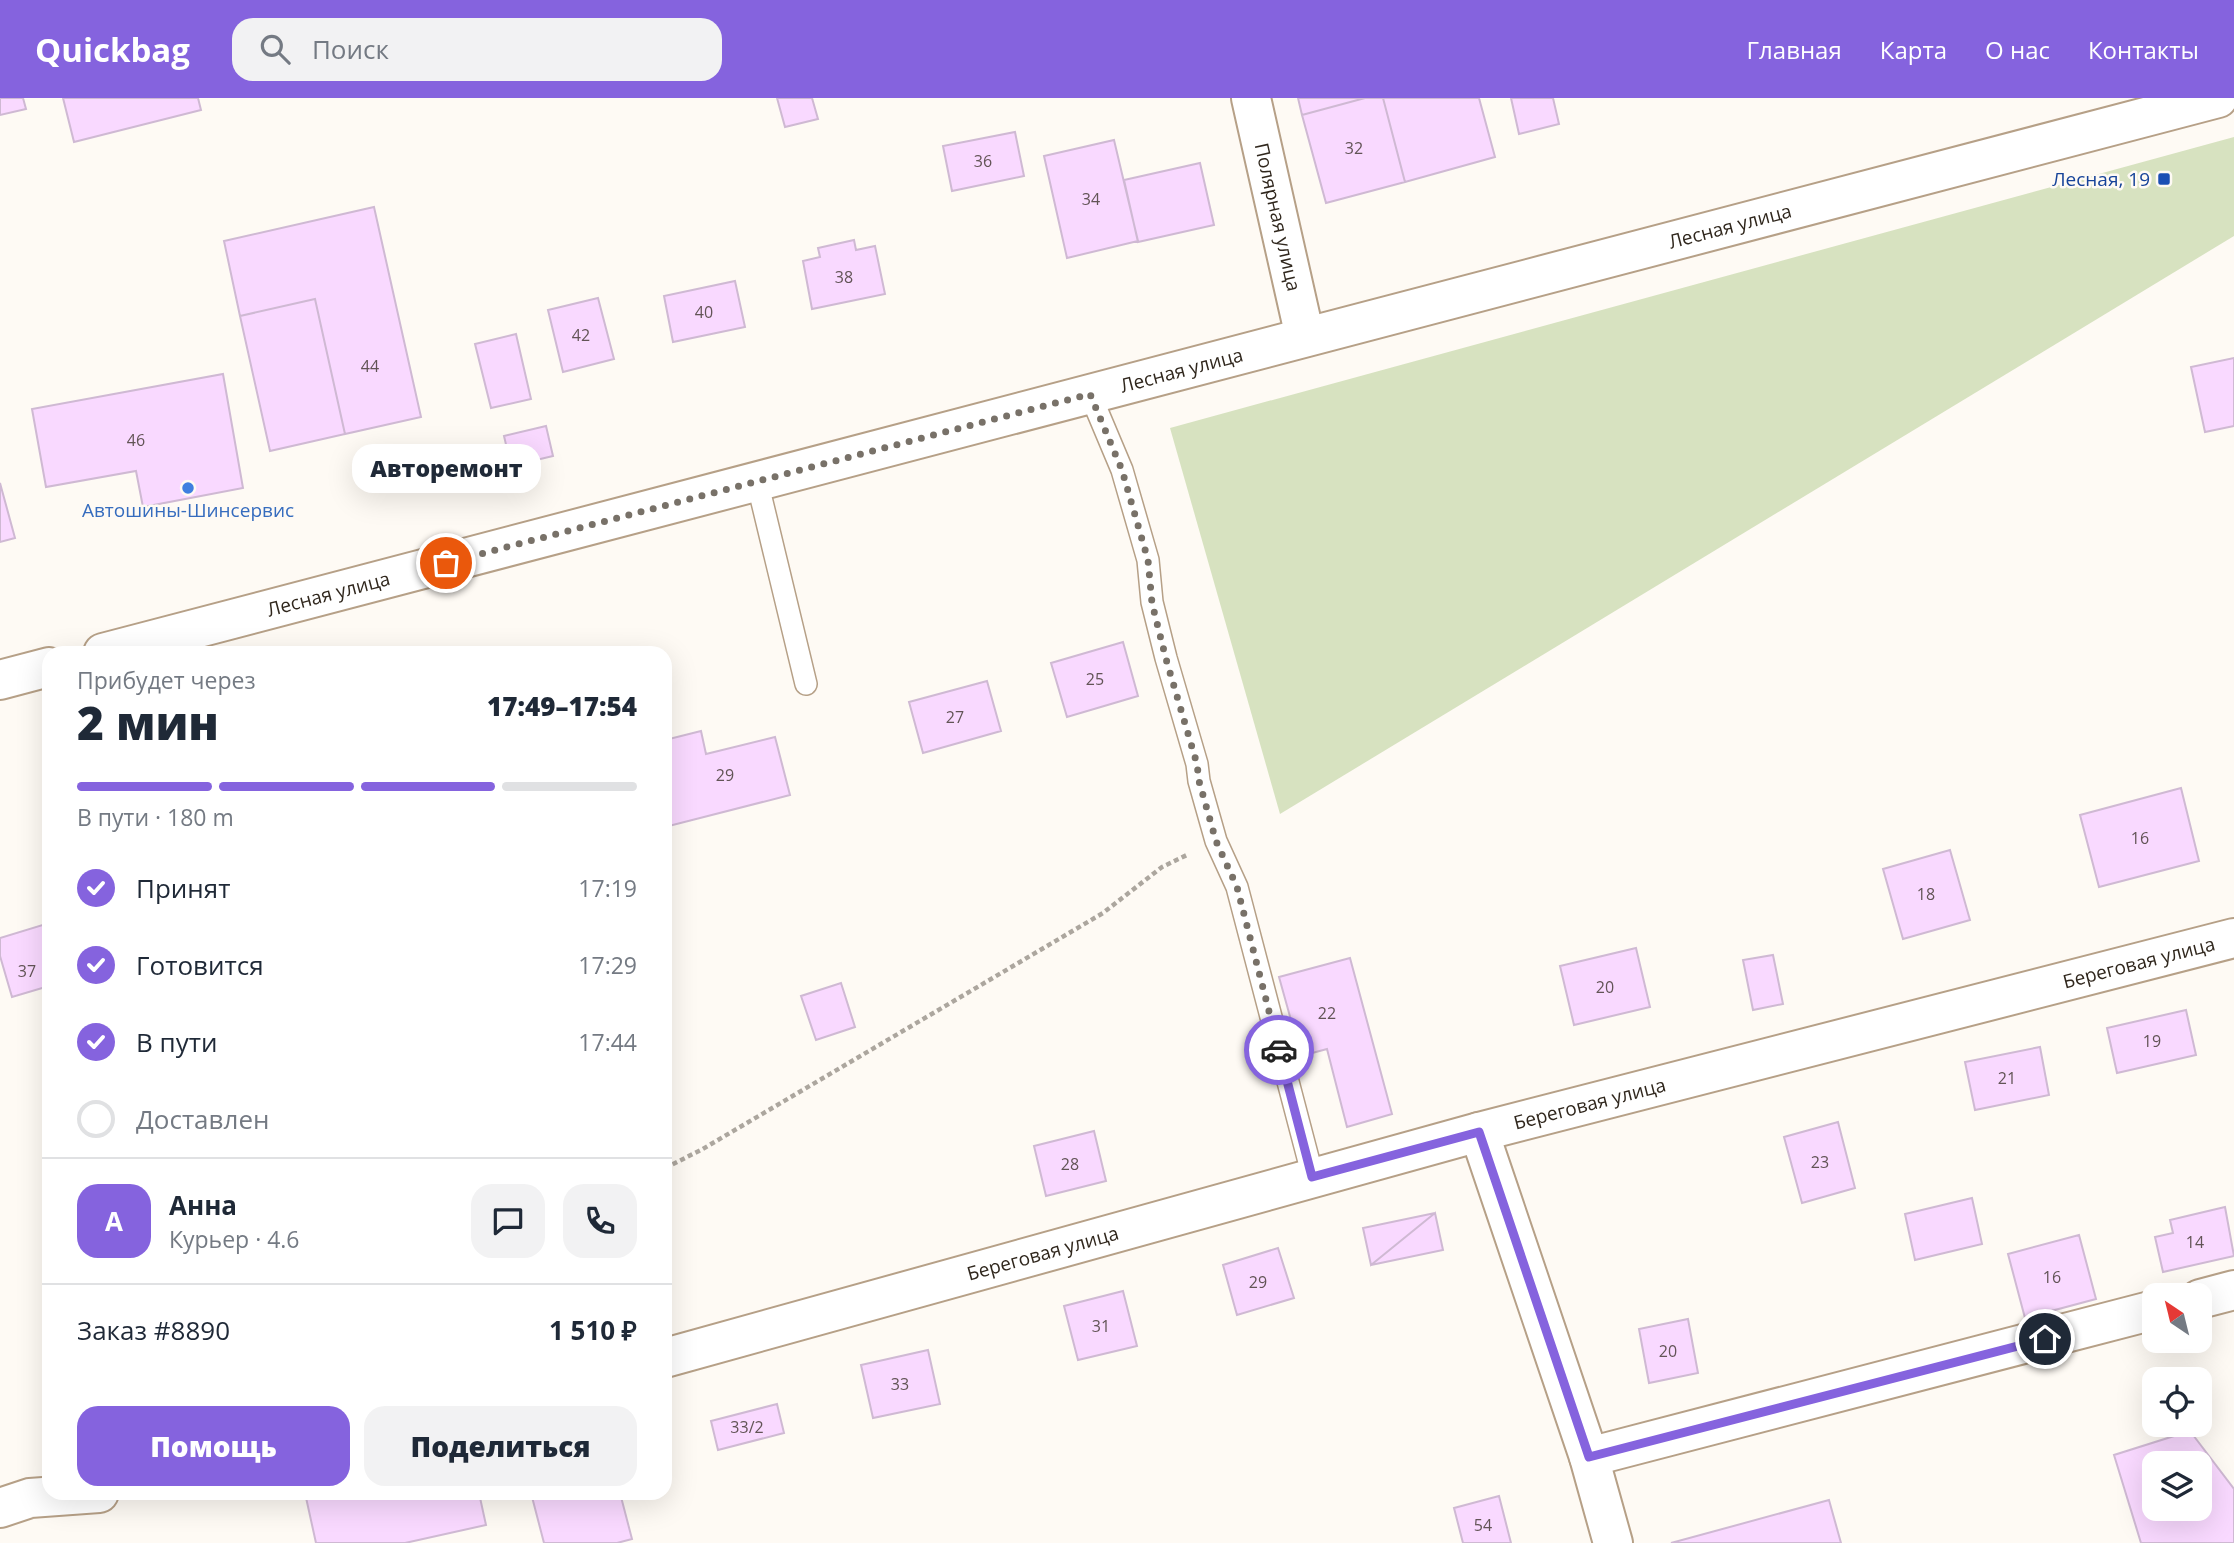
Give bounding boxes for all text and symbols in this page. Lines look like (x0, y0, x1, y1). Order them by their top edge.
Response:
search box (232, 18, 722, 81)
text: Quickbag (35, 27, 190, 72)
icon: search (256, 30, 294, 68)
text: Поиск (312, 31, 389, 67)
text: Главная (1747, 33, 1842, 66)
text: Карта (1880, 33, 1947, 66)
text: О нас (1985, 33, 2050, 66)
text: Контакты (2088, 33, 2199, 66)
house number: 32 (1345, 137, 1363, 159)
street label: Полярная улица (1249, 140, 1307, 294)
house number: 36 (974, 150, 992, 172)
place label: Лесная, 19 (2052, 166, 2150, 192)
marker: Лесная, 19 (2156, 171, 2172, 187)
house number: 34 (1082, 188, 1100, 210)
street label: Лесная улица (1666, 197, 1794, 255)
house number: 38 (835, 266, 853, 288)
house number: 40 (695, 301, 713, 323)
house number: 42 (572, 324, 590, 346)
street label: Лесная улица (1117, 341, 1246, 399)
house number: 44 (361, 355, 379, 377)
house number: 46 (127, 429, 145, 451)
callout: Авторемонт (352, 444, 540, 493)
text: Авторемонт (370, 452, 523, 484)
marker: Автошины-Шинсервис (180, 480, 196, 496)
place label: Автошины-Шинсервис (82, 497, 294, 523)
pin (416, 533, 476, 593)
icon: bag (427, 544, 465, 582)
street label: Лесная улица (264, 565, 393, 622)
text: Прибудет через (77, 664, 256, 696)
house number: 25 (1086, 668, 1104, 690)
text: 17:49–17:54 (487, 688, 637, 724)
text: 2 мин (77, 691, 219, 753)
house number: 27 (946, 706, 964, 728)
house number: 29 (716, 764, 734, 786)
text: В пути · 180 m (77, 801, 234, 833)
house number: 16 (2131, 827, 2149, 849)
icon: check (77, 869, 115, 907)
text: Принят (136, 870, 230, 906)
text: 17:19 (578, 872, 637, 904)
house number: 18 (1917, 883, 1935, 905)
street label: Береговая улица (2060, 930, 2218, 994)
icon: check (77, 946, 115, 984)
text: Готовится (136, 947, 264, 983)
text: 17:29 (578, 949, 637, 981)
house number: 37 (18, 960, 36, 982)
house number: 20 (1596, 976, 1614, 998)
house number: 22 (1318, 1002, 1336, 1024)
courier (1244, 1015, 1314, 1085)
icon: check (77, 1023, 115, 1061)
text: В пути (136, 1024, 217, 1060)
text: 17:44 (578, 1026, 637, 1058)
house number: 19 (2143, 1030, 2161, 1052)
icon: car (1260, 1031, 1298, 1069)
house number: 21 (1998, 1067, 2016, 1089)
street label: Береговая улица (1511, 1072, 1668, 1136)
text: Доставлен (136, 1101, 269, 1137)
house number: 23 (1811, 1151, 1829, 1173)
house number: 28 (1061, 1153, 1079, 1175)
button: chat (471, 1184, 545, 1258)
button: phone (563, 1184, 637, 1258)
text: Анна (169, 1187, 237, 1223)
text: А (105, 1203, 123, 1239)
street label: Береговая улица (964, 1220, 1121, 1287)
text: Курьер · 4.6 (169, 1223, 300, 1255)
house number: 14 (2186, 1231, 2204, 1253)
house number: 16 (2043, 1266, 2061, 1288)
house number: 29 (1249, 1271, 1267, 1293)
north arrow (2142, 1283, 2212, 1353)
map controls (2142, 1283, 2212, 1521)
pin (2015, 1309, 2075, 1369)
text: Заказ #8890 (77, 1312, 230, 1348)
text: 1 510 ₽ (549, 1312, 637, 1348)
house number: 31 (1092, 1315, 1110, 1337)
icon: home (2026, 1320, 2064, 1358)
house number: 20 (1659, 1340, 1677, 1362)
button: locate (2142, 1367, 2212, 1437)
house number: 33 (891, 1373, 909, 1395)
button: Помощь (77, 1406, 350, 1486)
button: Поделиться (364, 1406, 637, 1486)
house number: 33/2 (730, 1416, 764, 1438)
button: layers (2142, 1451, 2212, 1521)
house number: 54 (1474, 1514, 1492, 1536)

